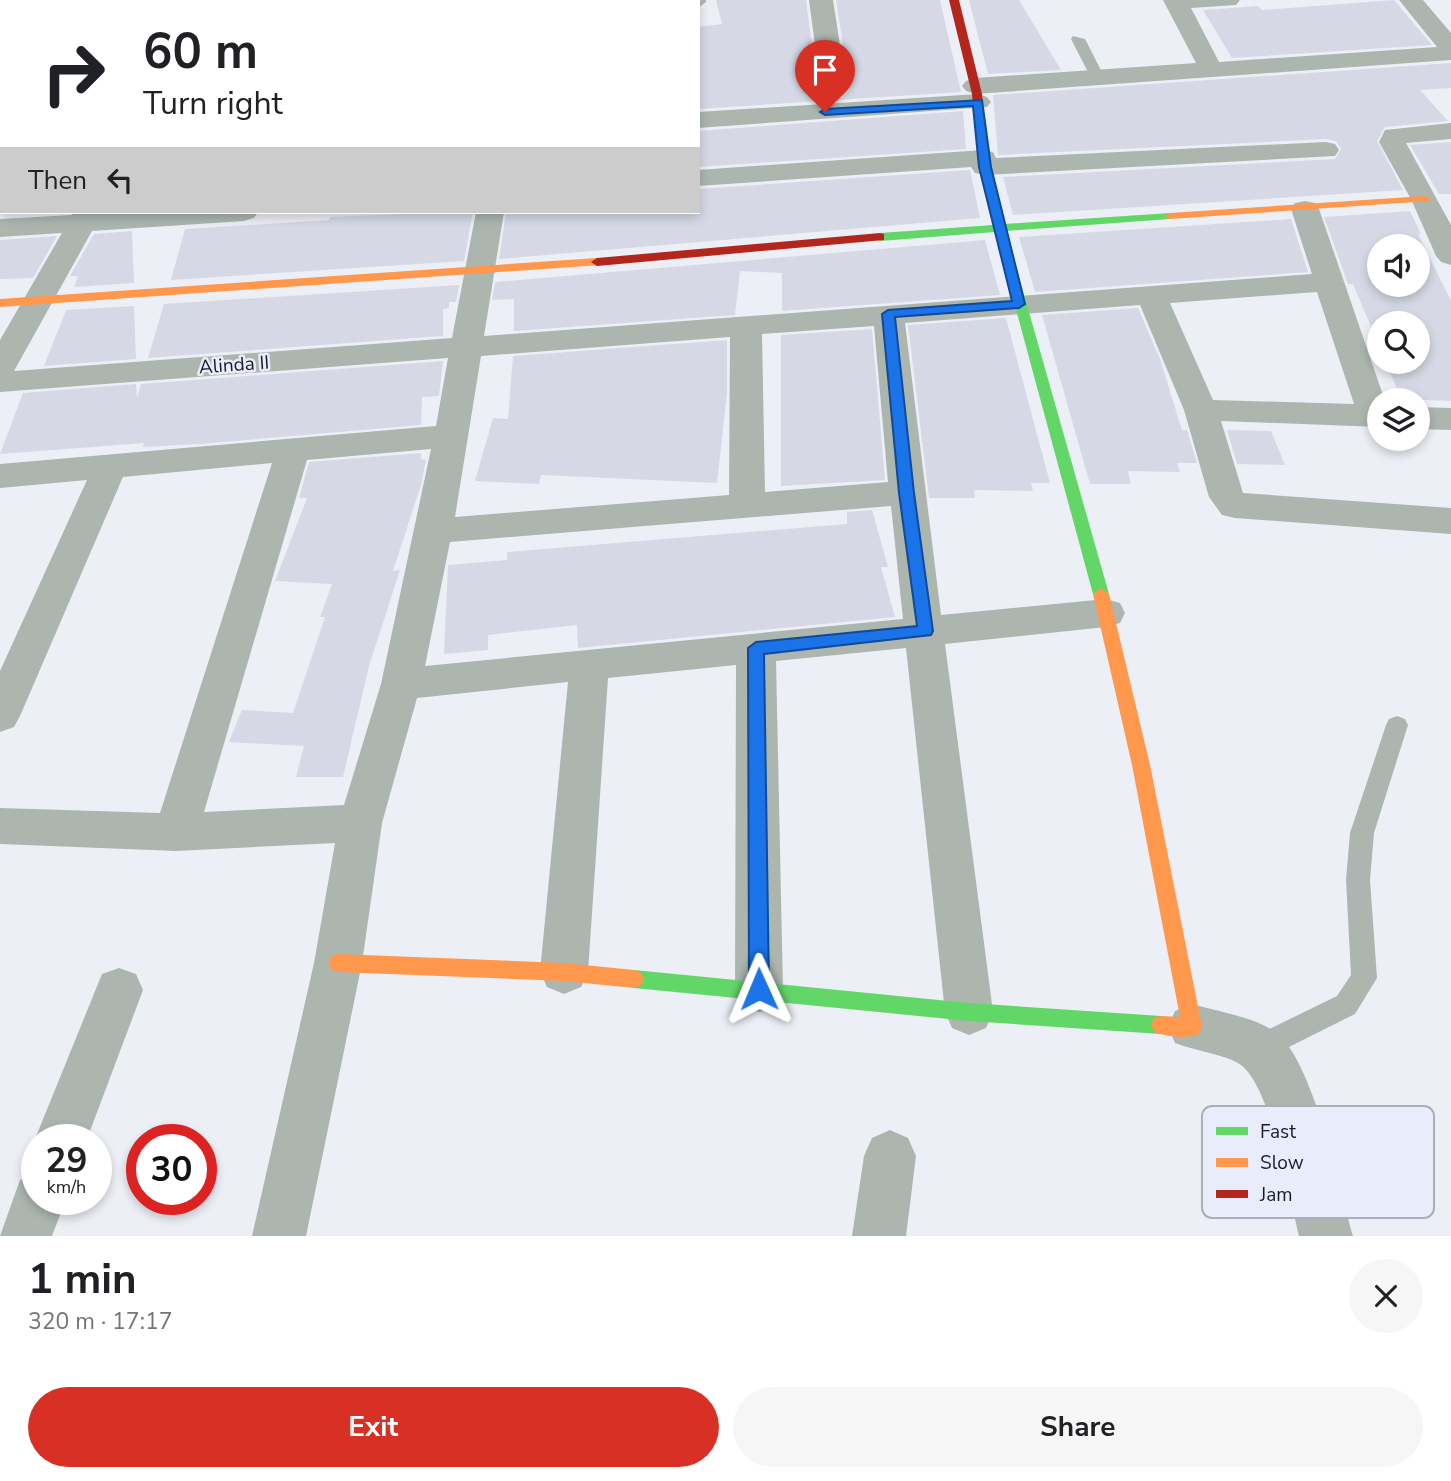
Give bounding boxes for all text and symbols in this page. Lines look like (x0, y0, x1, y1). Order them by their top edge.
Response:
text: 60 m (143, 18, 258, 85)
icon: right (28, 28, 119, 119)
pin (795, 40, 855, 112)
icon: arrive (806, 51, 844, 89)
text: Turn right (143, 82, 283, 125)
icon: left (101, 161, 139, 199)
text: Then (28, 163, 87, 198)
map controls (1367, 234, 1430, 451)
button: sound (1367, 234, 1430, 297)
button: search (1367, 311, 1430, 374)
street label: Alinda II (198, 350, 270, 380)
button: layers (1367, 388, 1430, 451)
position arrow (722, 952, 796, 1026)
legend (1202, 1106, 1434, 1218)
text: Fast (1260, 1119, 1296, 1145)
speed limit sign: 30 (126, 1124, 217, 1215)
text: 29 (45, 1137, 88, 1184)
text: Slow (1260, 1150, 1304, 1176)
text: km/h (47, 1175, 86, 1199)
text: Jam (1259, 1182, 1293, 1208)
text: 1 min (28, 1251, 137, 1308)
button: close (1349, 1259, 1423, 1333)
text: 320 m · 17:17 (28, 1306, 173, 1337)
button: Exit (28, 1387, 719, 1467)
button: Share (733, 1387, 1423, 1467)

